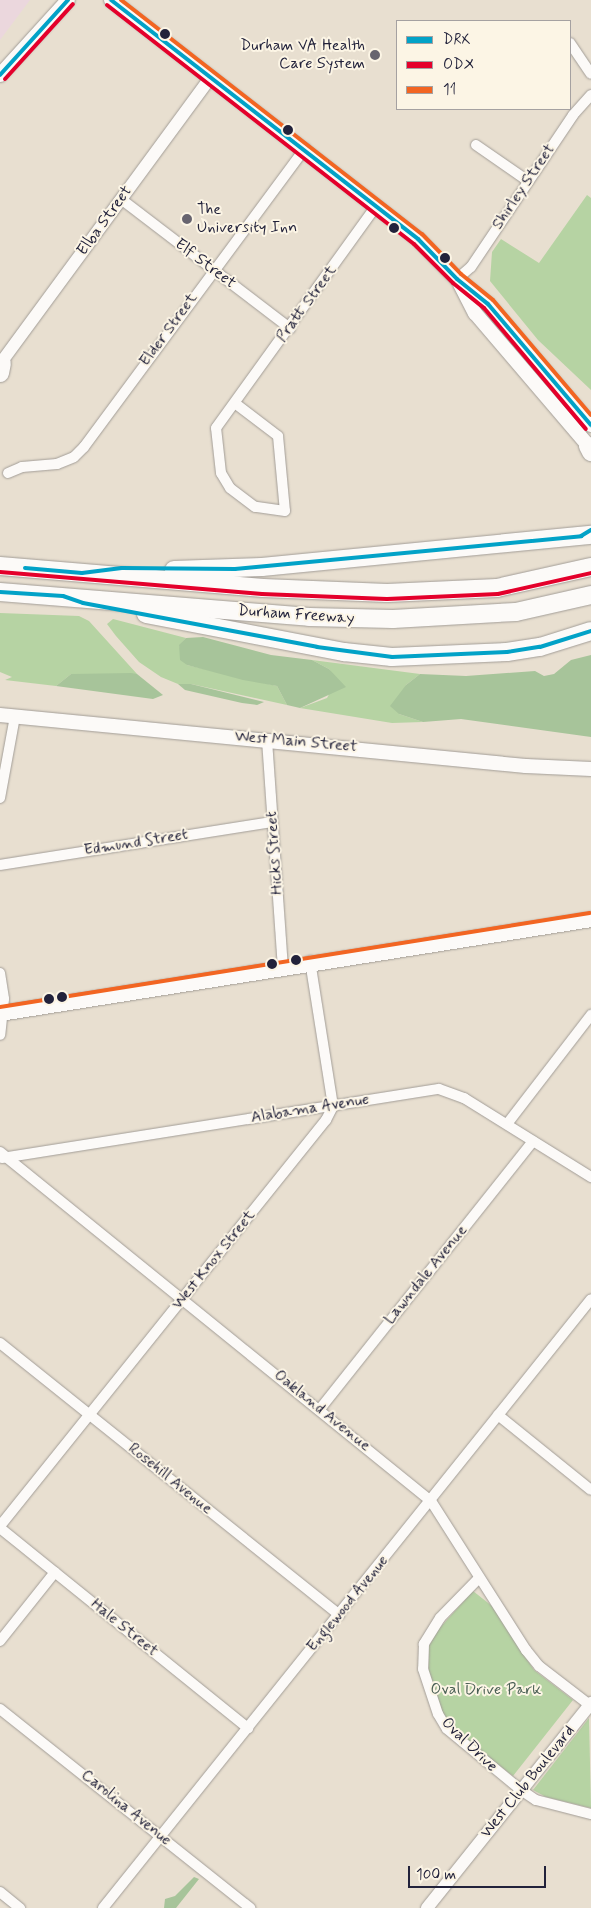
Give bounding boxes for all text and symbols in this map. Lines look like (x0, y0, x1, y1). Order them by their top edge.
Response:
legend (396, 20, 571, 110)
unlabelled marker (160, 29, 170, 39)
text: DRX (443, 30, 471, 50)
place label: Durham VA Health Care System (240, 36, 365, 74)
marker: Durham VA Health Care System (369, 49, 381, 61)
text: ODX (443, 55, 474, 75)
text: 11 (443, 80, 456, 100)
unlabelled marker (283, 125, 293, 135)
street label: Shirley Street (489, 141, 559, 233)
street label: Elba Street (74, 183, 136, 259)
place label: The University Inn (197, 200, 296, 238)
marker: The University Inn (181, 213, 193, 225)
unlabelled marker (389, 223, 399, 233)
street label: Elf Street (171, 235, 239, 293)
unlabelled marker (440, 253, 450, 263)
street label: Pratt Street (273, 262, 341, 346)
street label: Elder Street (136, 289, 202, 371)
street label: Durham Freeway (237, 601, 355, 629)
street label: West Main Street (234, 727, 358, 757)
street label: Hicks Street (262, 809, 288, 897)
street label: Edmund Street (81, 825, 191, 861)
unlabelled marker (291, 955, 301, 965)
unlabelled marker (267, 959, 277, 969)
unlabelled marker (57, 992, 67, 1002)
unlabelled marker (44, 994, 54, 1004)
street label: Alabama Avenue (249, 1090, 371, 1128)
street label: West Knox Street (168, 1206, 260, 1314)
street label: Lawndale Avenue (380, 1222, 472, 1328)
street label: Oakland Avenue (271, 1368, 373, 1454)
street label: Rosehill Avenue (124, 1439, 216, 1519)
street label: Englewood Avenue (302, 1551, 394, 1657)
street label: Hale Street (87, 1595, 161, 1661)
park label: Oval Drive Park (433, 1680, 539, 1700)
street label: Oval Drive (437, 1714, 501, 1776)
street label: West Club Boulevard (478, 1723, 578, 1841)
street label: Carolina Avenue (76, 1765, 176, 1851)
scale bar (411, 1856, 548, 1888)
text: 100 m (416, 1865, 456, 1885)

